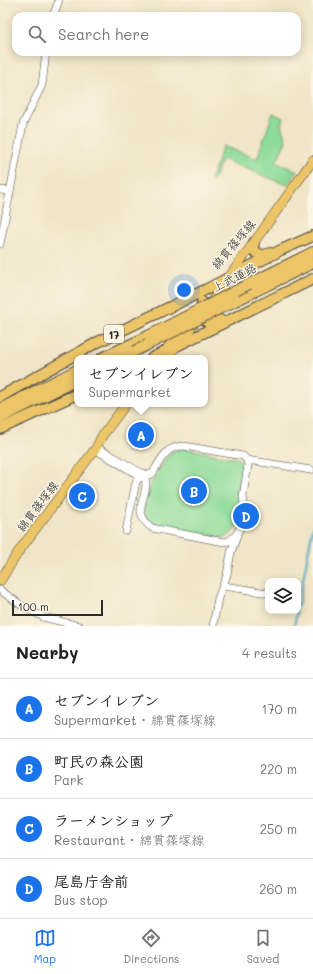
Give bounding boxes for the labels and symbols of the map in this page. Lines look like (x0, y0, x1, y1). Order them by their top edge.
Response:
street label: 綿貫篠塚線 (208, 216, 258, 272)
street label: 上武道路 (209, 259, 259, 295)
your location (174, 280, 194, 300)
road number: 17 (104, 325, 124, 343)
pin: A (128, 420, 154, 450)
pin: B (181, 476, 207, 506)
street label: 綿貫篠塚線 (13, 477, 61, 535)
pin: C (69, 481, 95, 511)
pin: D (233, 501, 259, 531)
scale bar (12, 598, 103, 617)

